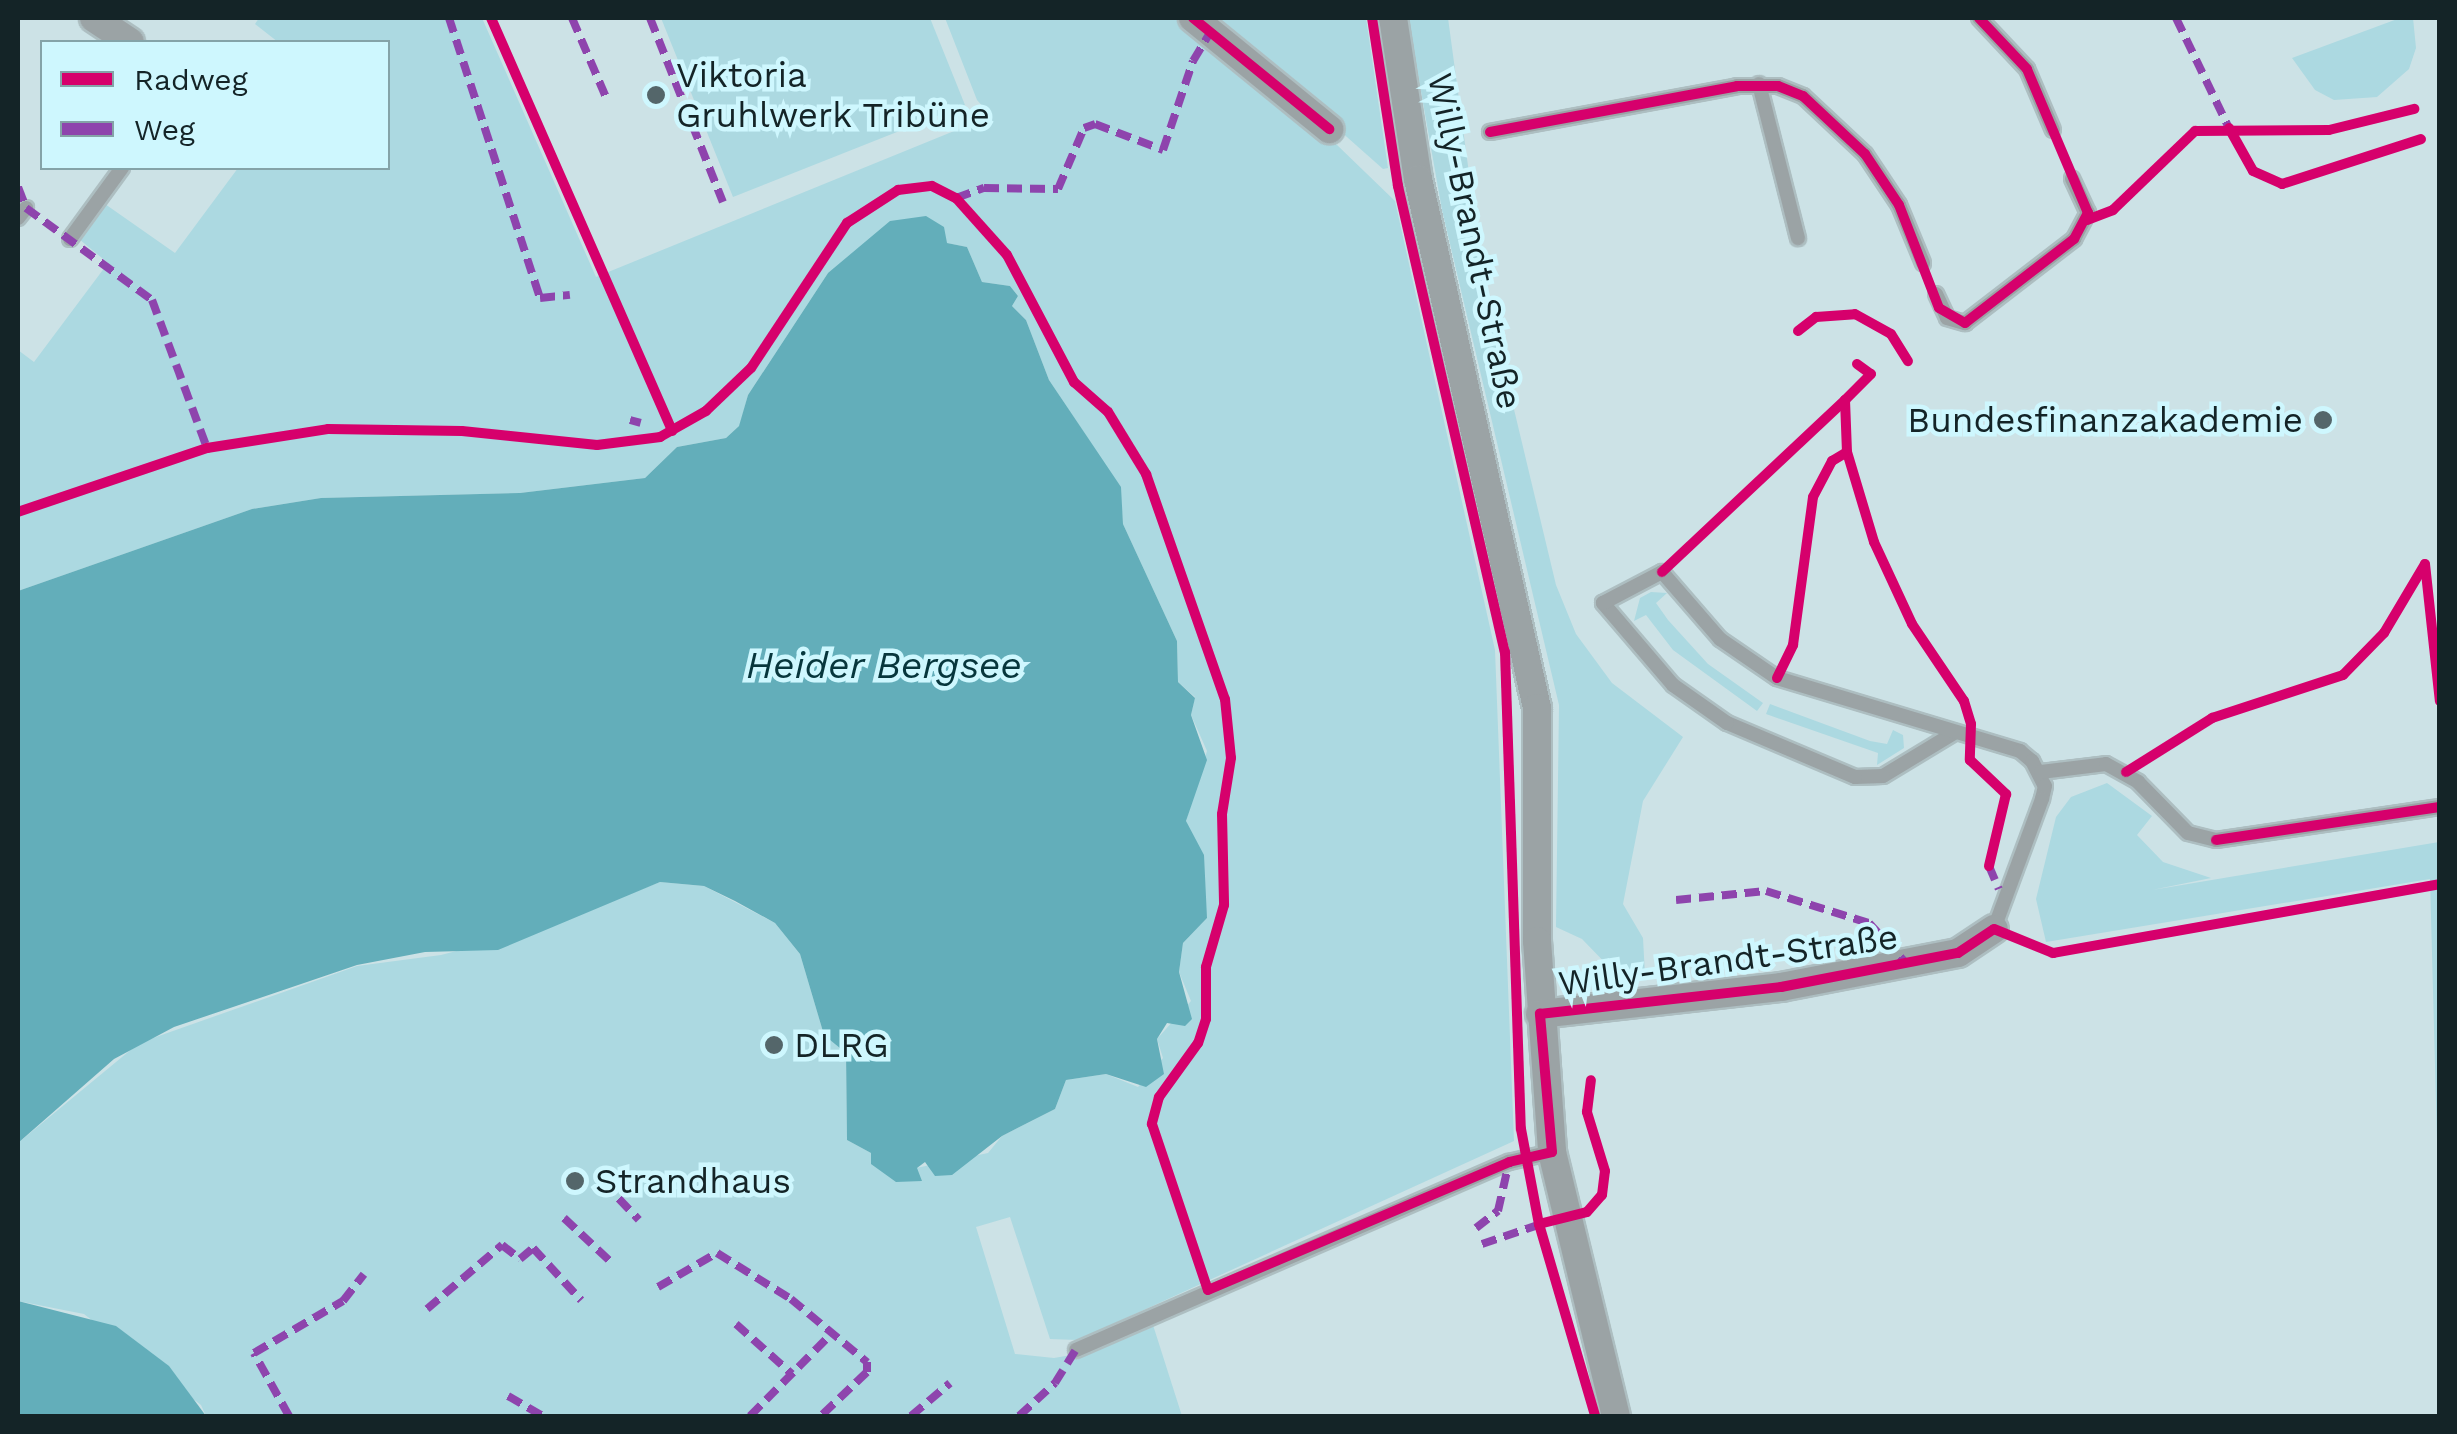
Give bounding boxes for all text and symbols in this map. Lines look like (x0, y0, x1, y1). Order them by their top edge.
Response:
legend (40, 40, 390, 170)
place label: Viktoria Gruhlwerk Tribüne (676, 54, 992, 136)
text: Radweg (134, 62, 248, 97)
street label: Willy-Brandt-Straße (1419, 69, 1531, 413)
marker: Viktoria Gruhlwerk Tribüne (645, 84, 667, 106)
text: Weg (134, 112, 195, 147)
place label: Bundesfinanzakademie (1907, 399, 2303, 441)
marker: Bundesfinanzakademie (2312, 409, 2334, 431)
water label: Heider Bergsee (746, 643, 1022, 689)
street label: Willy-Brandt-Straße (1556, 915, 1900, 1005)
place label: DLRG (794, 1024, 889, 1066)
marker: DLRG (763, 1034, 785, 1056)
place label: Strandhaus (595, 1160, 791, 1202)
marker: Strandhaus (564, 1170, 586, 1192)

